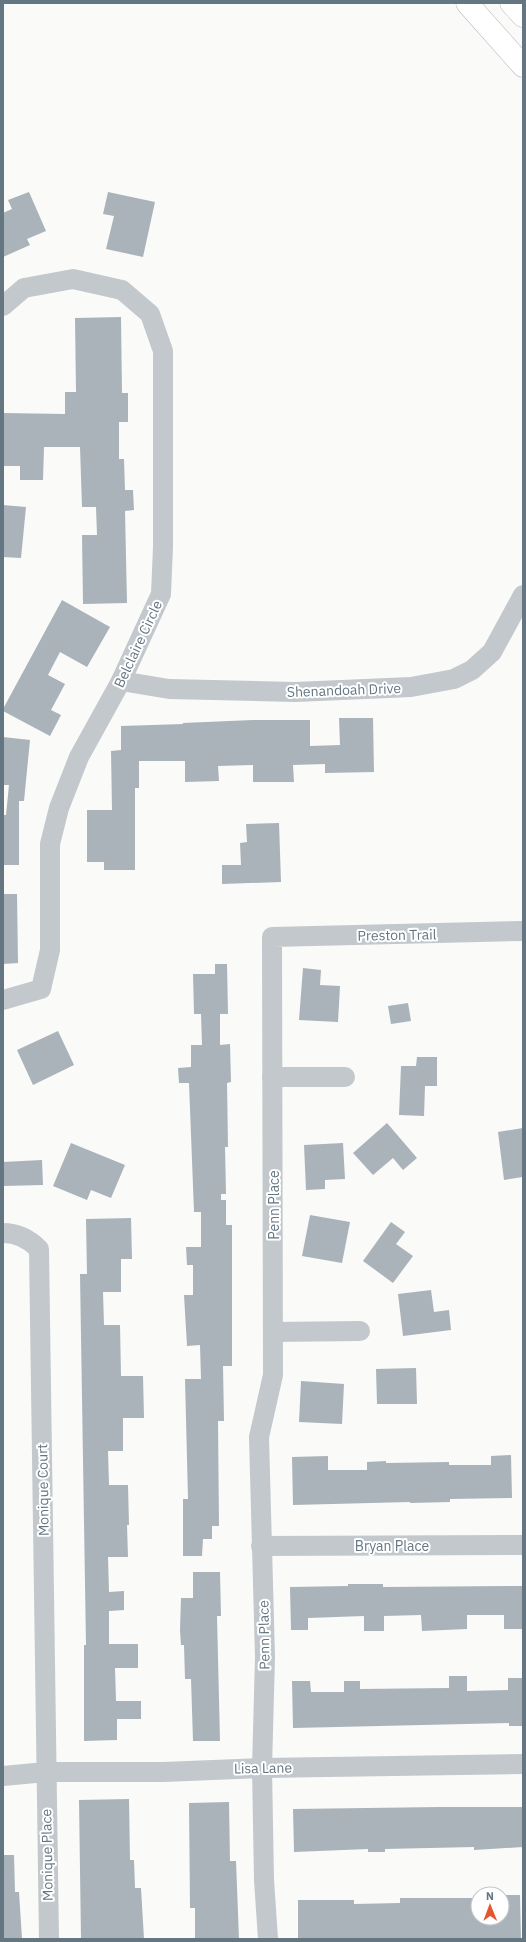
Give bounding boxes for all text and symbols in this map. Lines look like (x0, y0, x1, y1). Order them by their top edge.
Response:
street label: Belclaire Circle (110, 597, 166, 691)
street label: Shenandoah Drive (287, 679, 402, 701)
street label: Preston Trail (357, 925, 437, 945)
street label: Penn Place (265, 1170, 283, 1240)
street label: Monique Court (33, 1444, 53, 1536)
street label: Bryan Place (355, 1537, 429, 1555)
street label: Penn Place (254, 1600, 274, 1670)
street label: Lisa Lane (234, 1758, 293, 1778)
street label: Monique Place (37, 1808, 57, 1901)
north arrow (470, 1886, 510, 1926)
text: N (486, 1889, 494, 1903)

